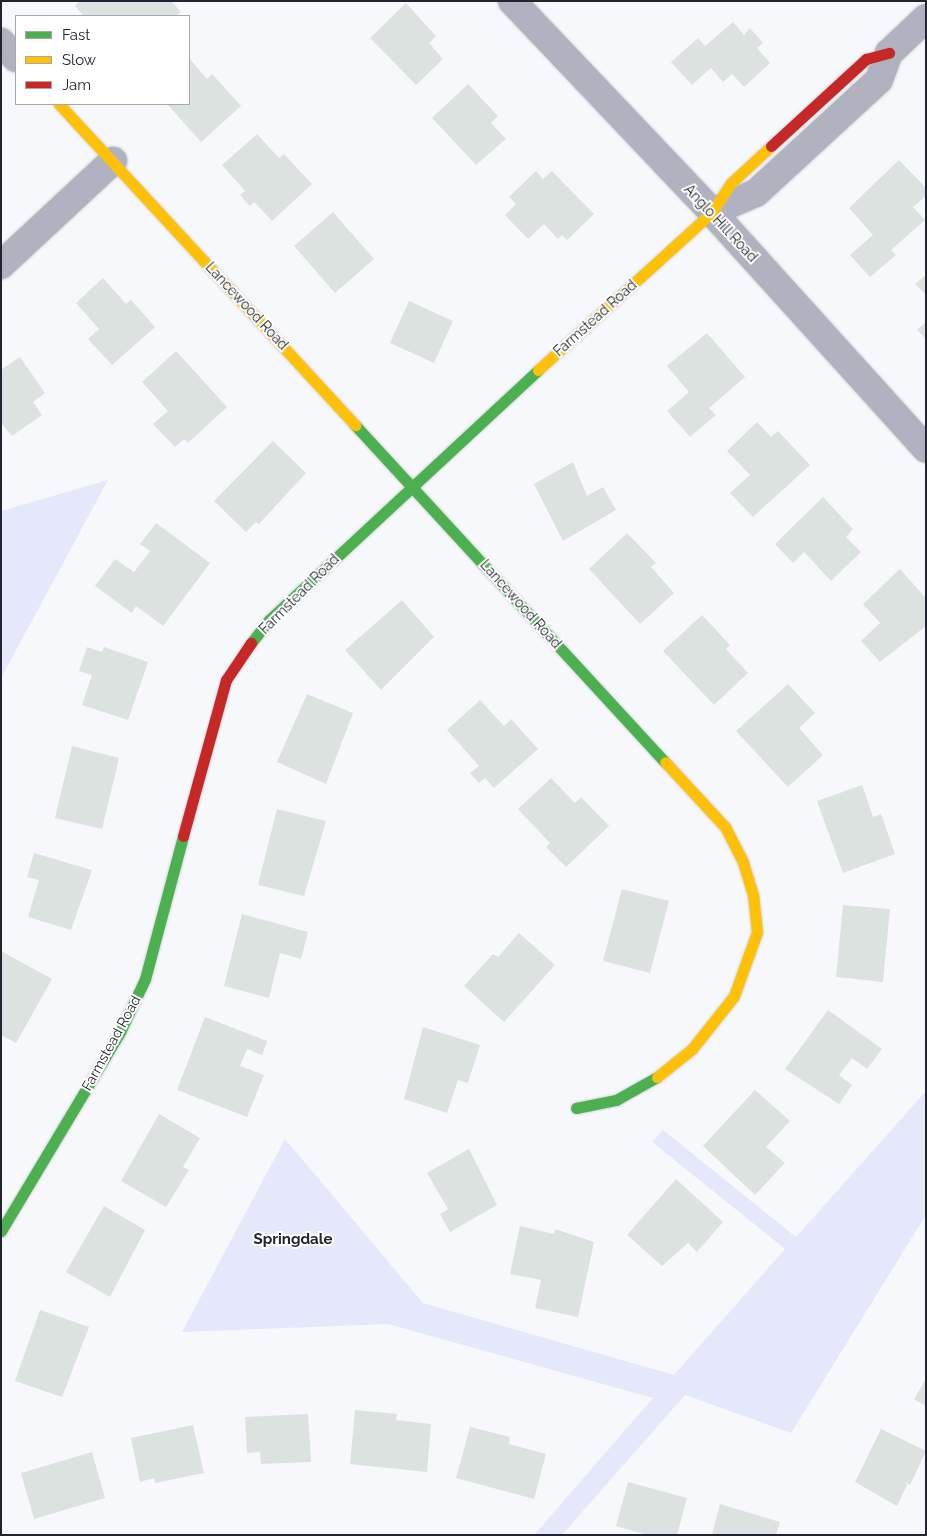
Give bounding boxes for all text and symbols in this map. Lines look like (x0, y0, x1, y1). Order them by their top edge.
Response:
legend (15, 15, 190, 105)
text: Fast (62, 26, 90, 44)
text: Slow (62, 51, 96, 69)
text: Jam (62, 76, 91, 94)
street label: Anglo Hill Road (681, 181, 761, 265)
street label: Lancewood Road (202, 259, 292, 353)
street label: Farmstead Road (550, 276, 640, 360)
street label: Farmstead Road (256, 551, 342, 637)
street label: Lancewood Road (477, 556, 565, 652)
street label: Farmstead Road (78, 993, 144, 1093)
district label: Springdale (254, 1231, 332, 1249)

